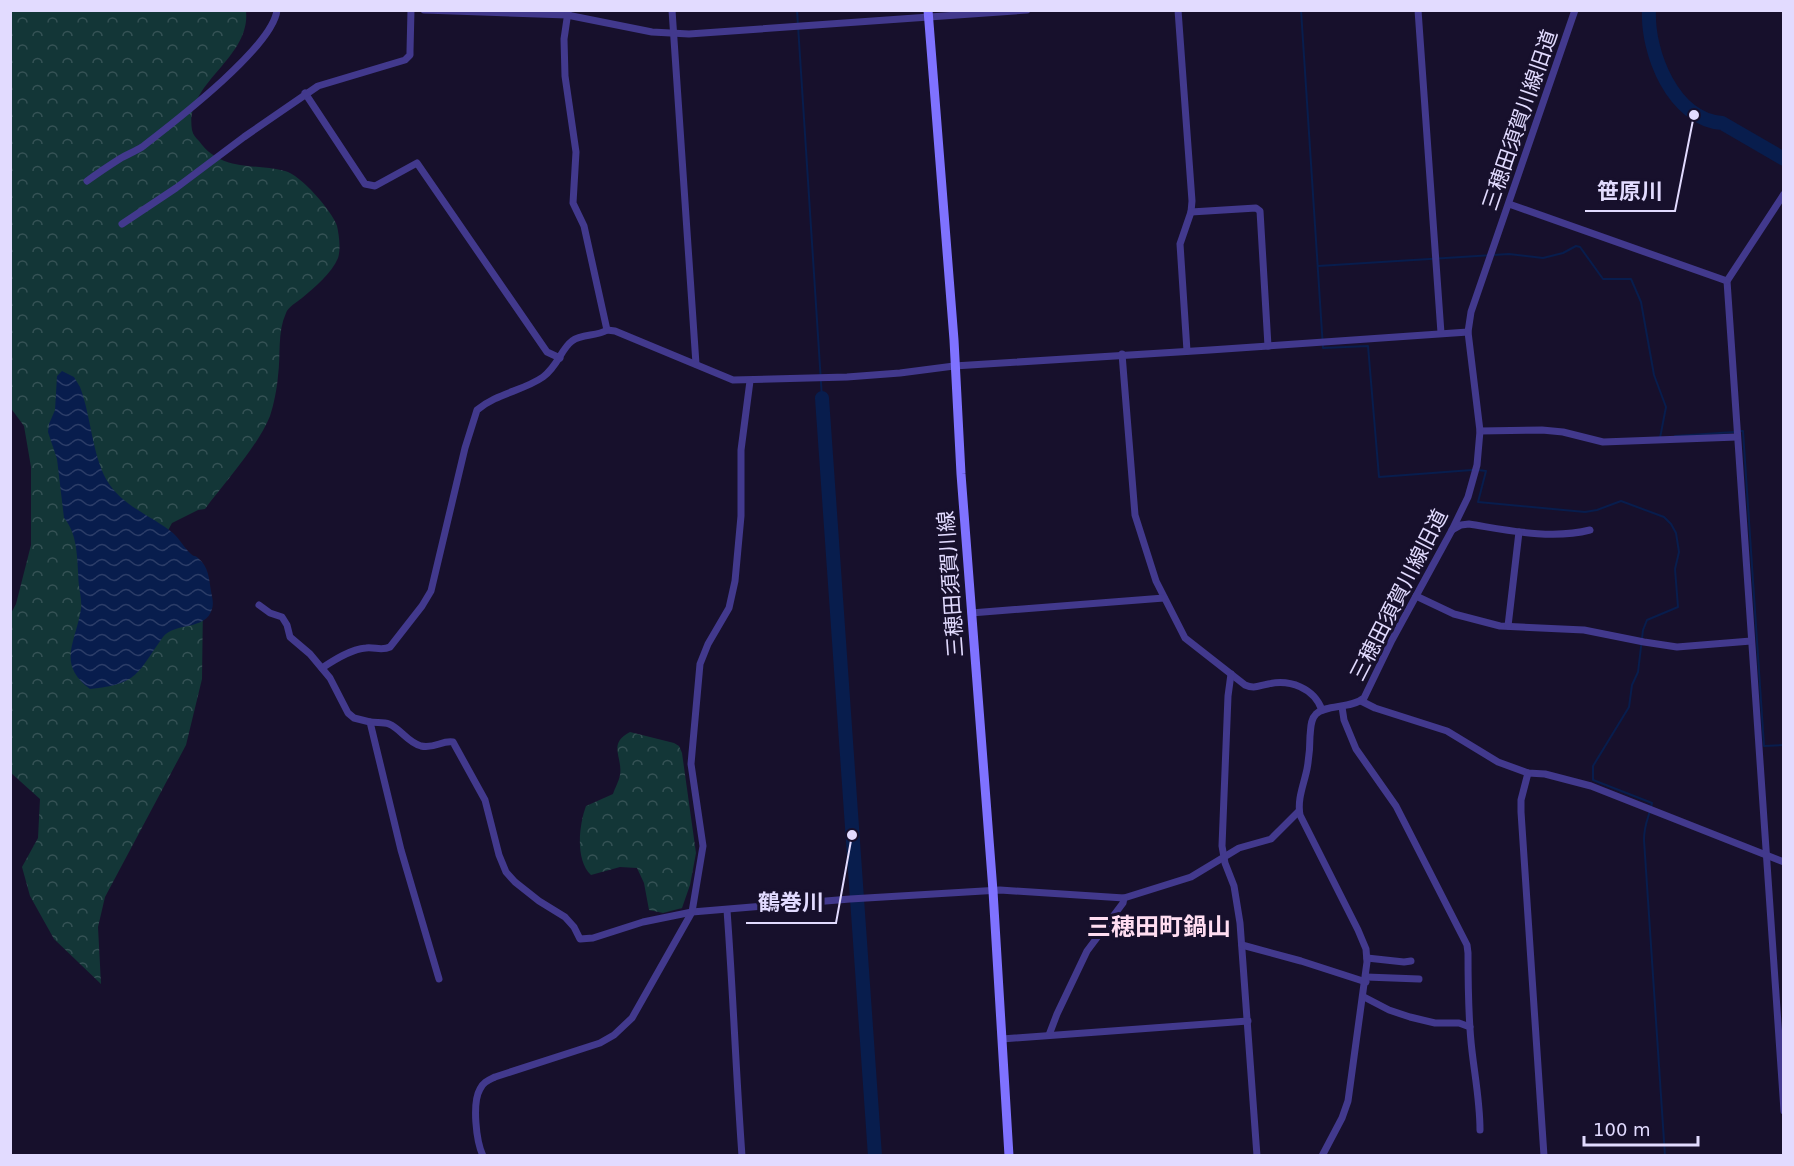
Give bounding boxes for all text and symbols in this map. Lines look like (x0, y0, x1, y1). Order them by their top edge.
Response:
street label: 三穂田須賀川線旧道 (1478, 27, 1562, 213)
callout: 笹原川 (1585, 171, 1675, 211)
text: 笹原川 (1597, 179, 1663, 204)
street label: 三穂田須賀川線旧道 (1345, 505, 1453, 685)
street label: 三穂田須賀川線 (934, 510, 968, 658)
callout: 鶴巻川 (746, 883, 836, 923)
text: 鶴巻川 (758, 890, 824, 915)
district label: 三穂田町鍋山 (1087, 913, 1231, 941)
scale bar (1584, 1109, 1698, 1147)
text: 100 m (1593, 1119, 1651, 1140)

